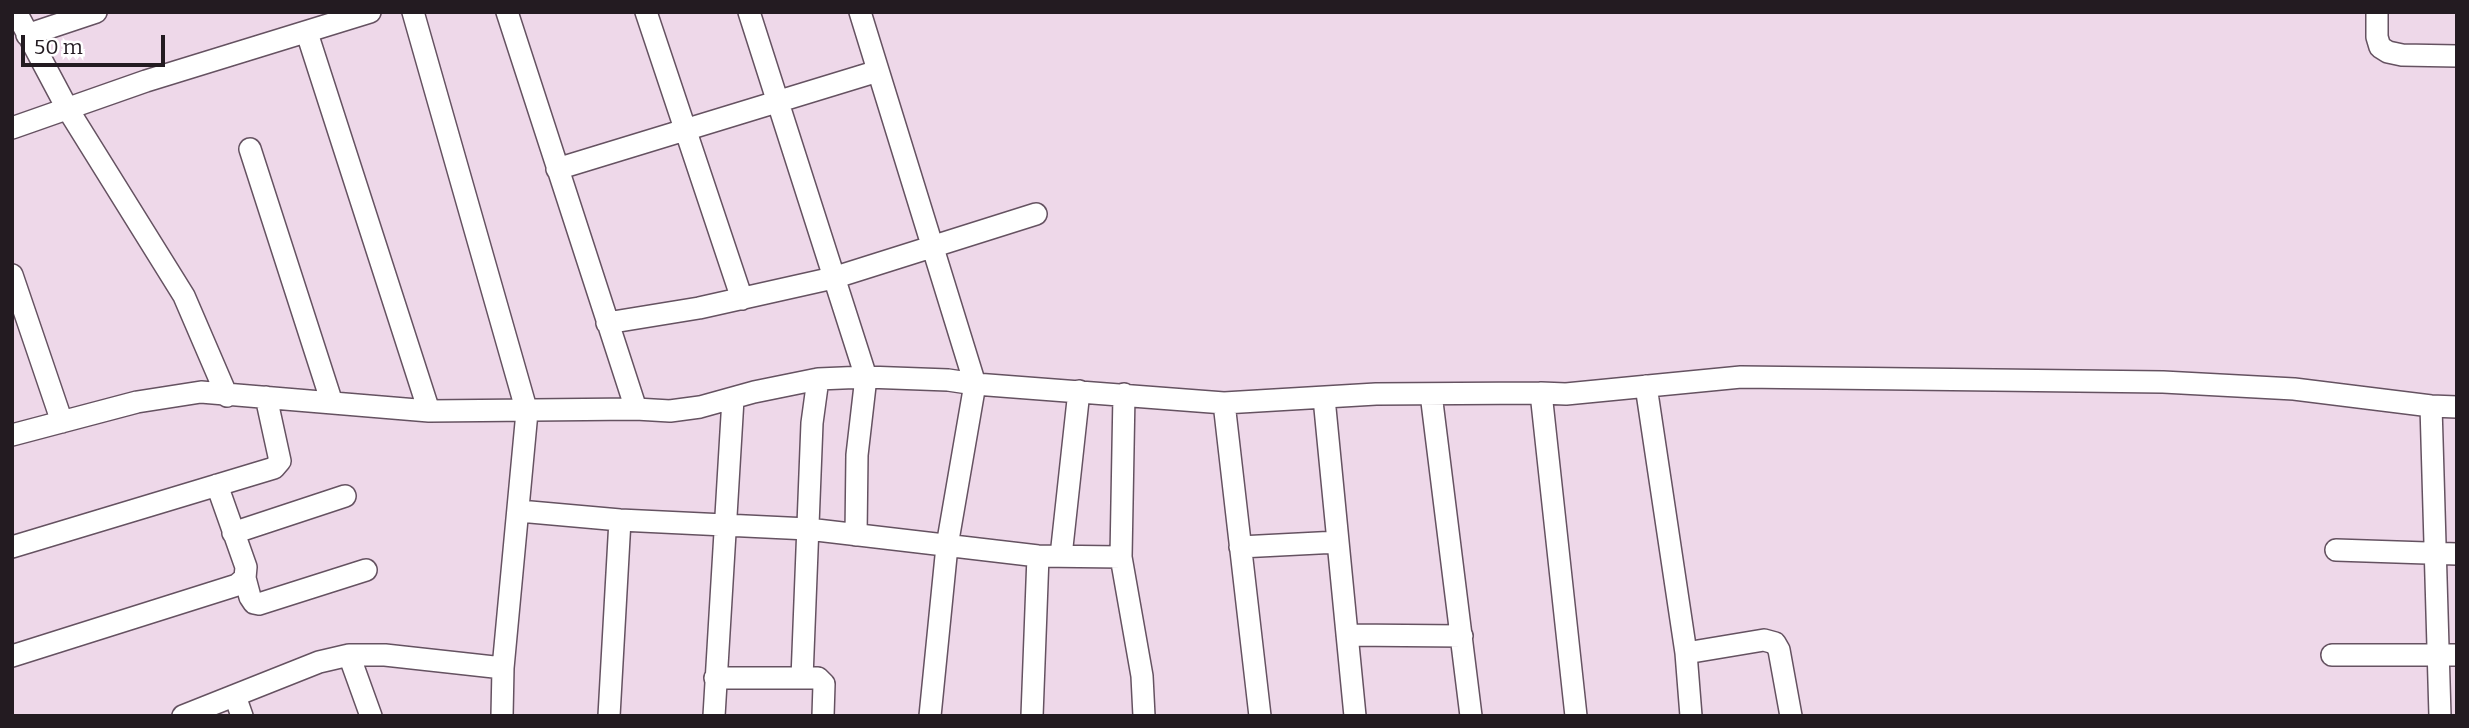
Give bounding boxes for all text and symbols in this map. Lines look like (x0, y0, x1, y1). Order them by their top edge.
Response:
scale bar (24, 21, 168, 65)
text: 50 m (34, 34, 83, 60)

